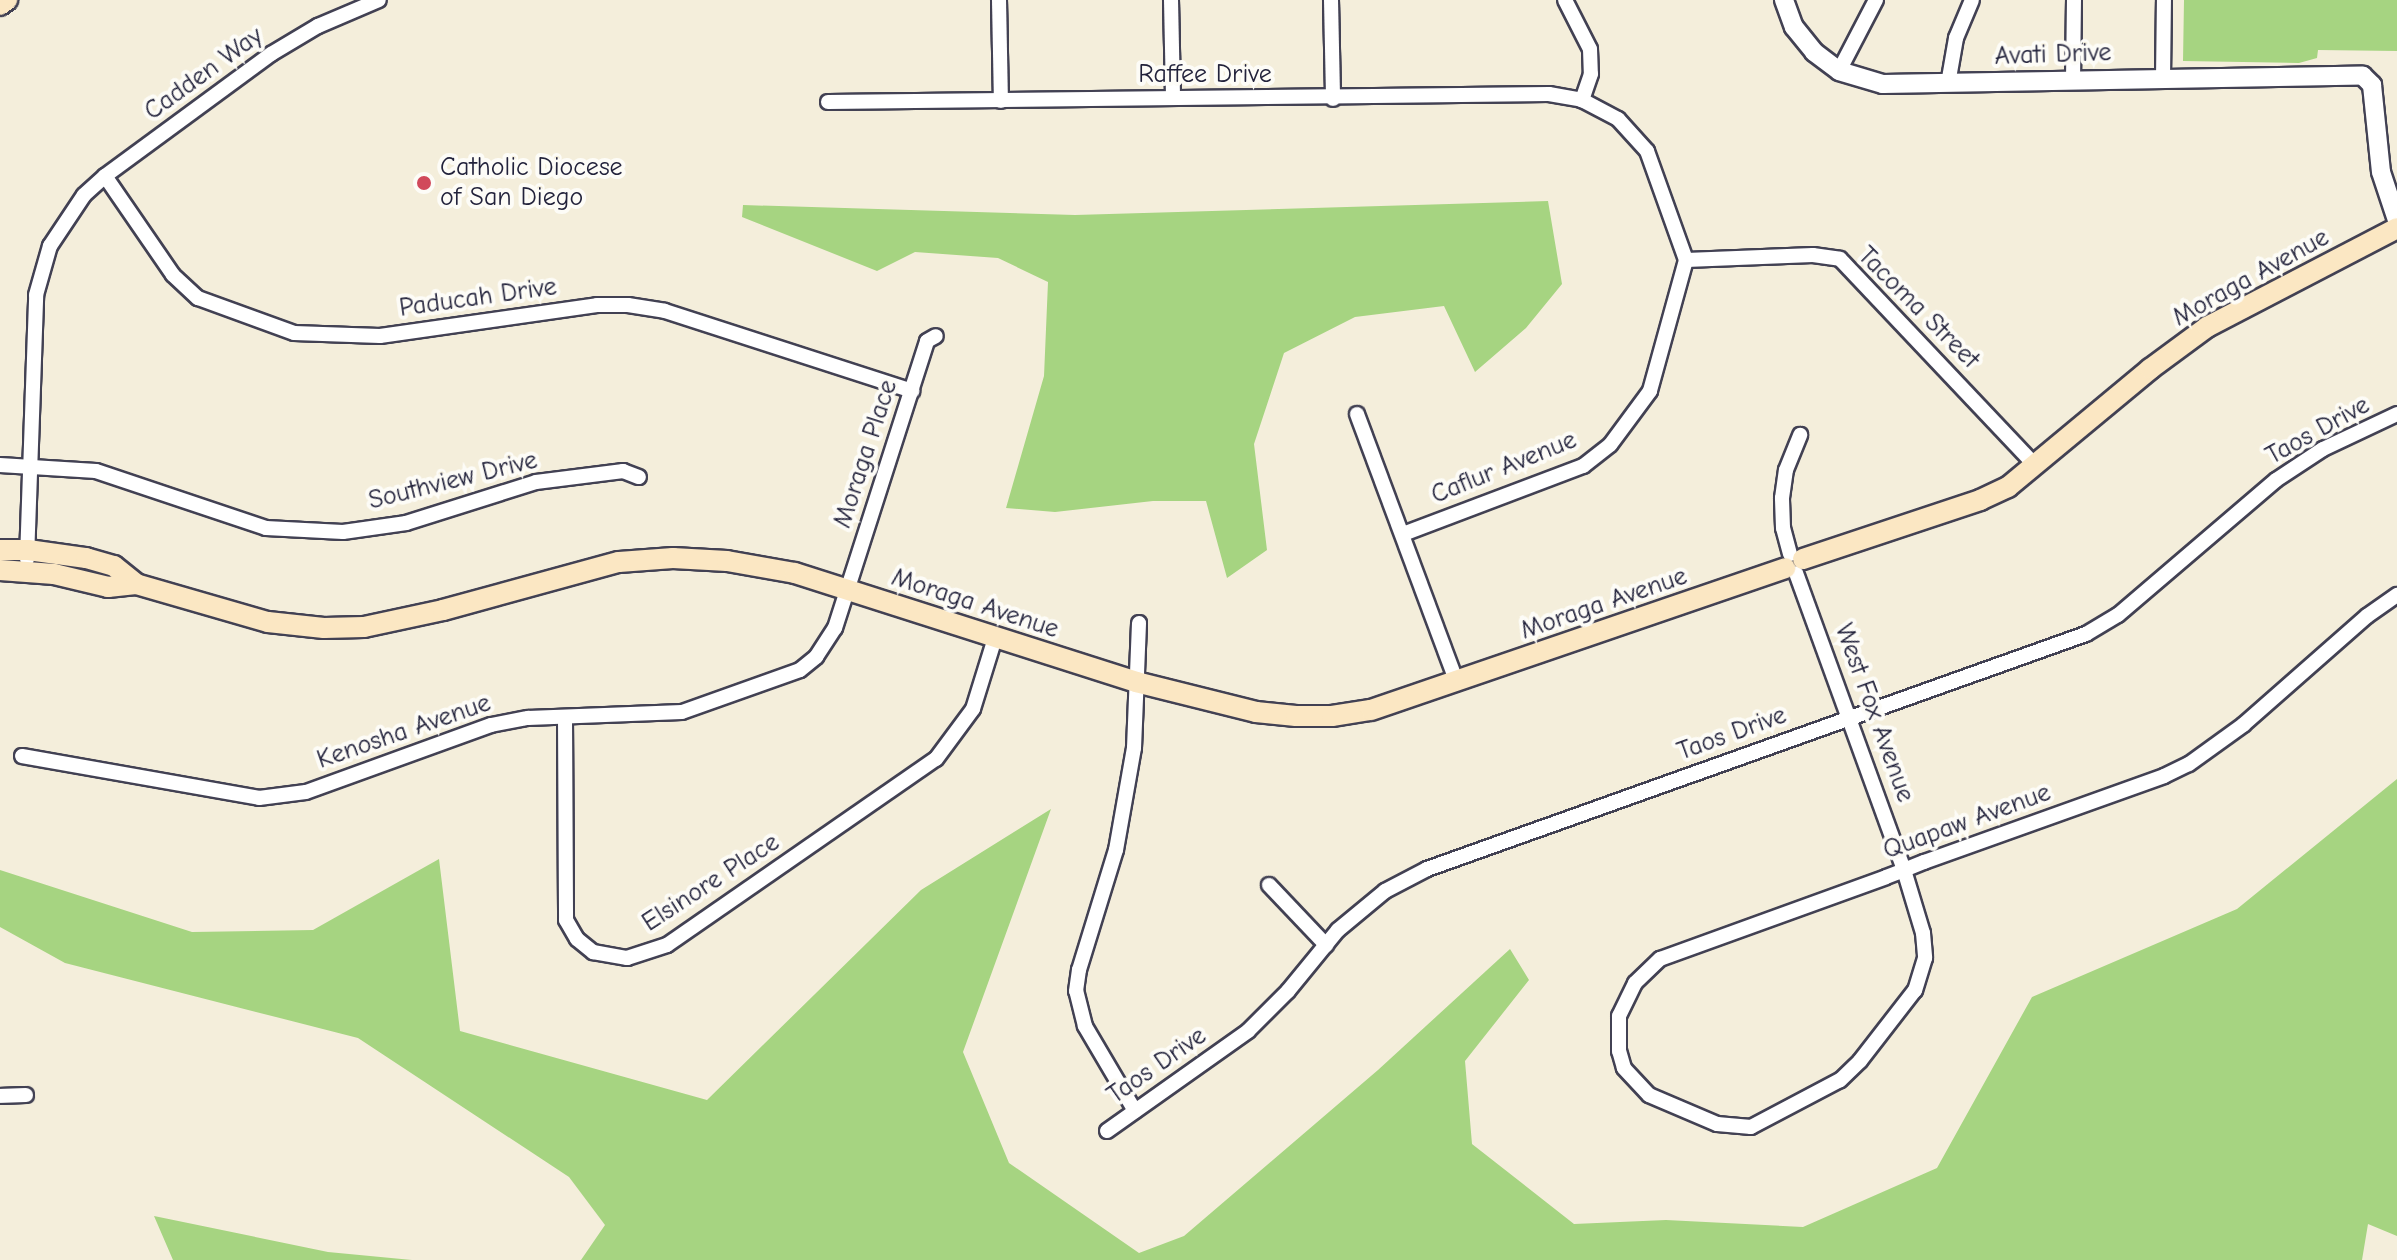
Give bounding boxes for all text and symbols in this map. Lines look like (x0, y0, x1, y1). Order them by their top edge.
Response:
street label: Cadden Way (139, 21, 269, 127)
street label: Avati Drive (1994, 37, 2112, 73)
street label: Raffee Drive (1138, 59, 1272, 91)
place label: Catholic Diocese of San Diego (440, 152, 623, 214)
marker: Catholic Diocese of San Diego (415, 174, 433, 192)
street label: Moraga Avenue (2167, 222, 2335, 334)
street label: Tacoma Street (1851, 241, 1985, 375)
street label: Paducah Drive (397, 272, 559, 324)
street label: Moraga Place (827, 376, 905, 532)
street label: Taos Drive (2261, 390, 2375, 472)
street label: Caflur Avenue (1427, 425, 1581, 511)
street label: Southview Drive (365, 445, 541, 517)
street label: Moraga Avenue (1517, 561, 1691, 647)
street label: Moraga Avenue (888, 562, 1062, 646)
street label: West Fox Avenue (1827, 620, 1921, 806)
street label: Kenosha Avenue (313, 688, 495, 776)
street label: Taos Drive (1673, 700, 1791, 768)
street label: Quapaw Avenue (1879, 777, 2055, 867)
street label: Elsinore Place (637, 827, 785, 939)
street label: Taos Drive (1102, 1021, 1212, 1111)

